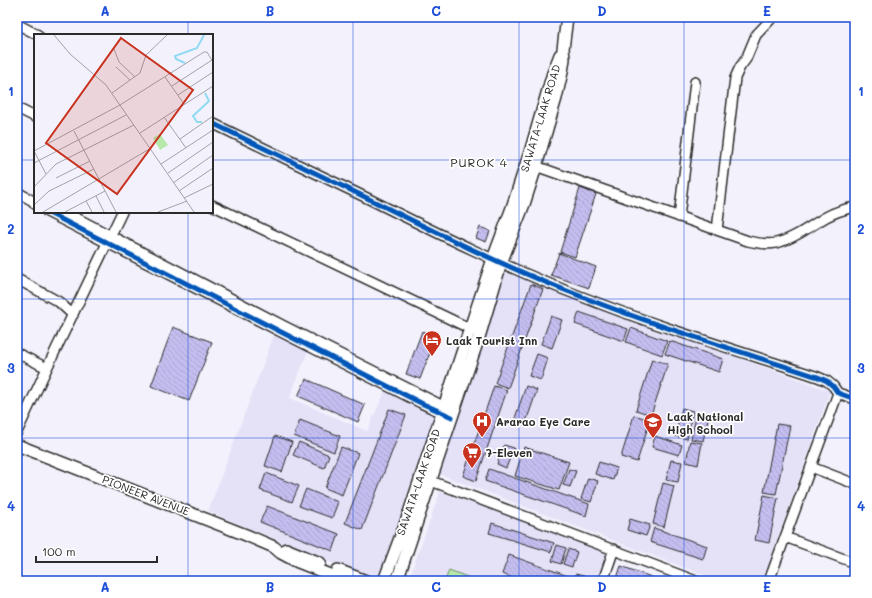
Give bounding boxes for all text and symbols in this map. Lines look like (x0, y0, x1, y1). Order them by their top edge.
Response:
text: A (100, 2, 110, 19)
text: B (266, 2, 275, 19)
text: C (431, 2, 441, 19)
text: D (597, 2, 607, 19)
text: E (763, 2, 771, 19)
inset map (34, 34, 213, 213)
street label: SAWATA-LAAK ROAD (517, 62, 563, 174)
text: 1 (8, 82, 14, 99)
text: 1 (858, 82, 864, 99)
district label: PUROK 4 (450, 154, 508, 170)
text: 2 (7, 220, 15, 237)
text: 2 (857, 220, 865, 237)
hotel icon: Laak Tourist Inn (421, 329, 443, 357)
place label: Laak Tourist Inn (446, 333, 537, 348)
text: 3 (7, 359, 15, 376)
text: 3 (857, 359, 865, 376)
place label: Laak National High School (667, 409, 743, 437)
hospital icon: Ararao Eye Care (471, 410, 493, 438)
school or university icon: Laak National High School (642, 411, 664, 439)
place label: Ararao Eye Care (496, 414, 590, 429)
street label: SAWATA-LAAK ROAD (393, 427, 443, 537)
supermarket icon: 7-Eleven (461, 441, 483, 469)
place label: 7-Eleven (486, 445, 532, 460)
street label: PIONEER AVENUE (100, 471, 192, 519)
text: 4 (7, 497, 15, 514)
text: 4 (857, 497, 865, 514)
scale bar (36, 538, 157, 564)
text: 100 m (42, 543, 76, 559)
text: A (100, 578, 110, 595)
text: B (266, 578, 275, 595)
text: C (431, 578, 441, 595)
text: D (597, 578, 607, 595)
text: E (763, 578, 771, 595)

